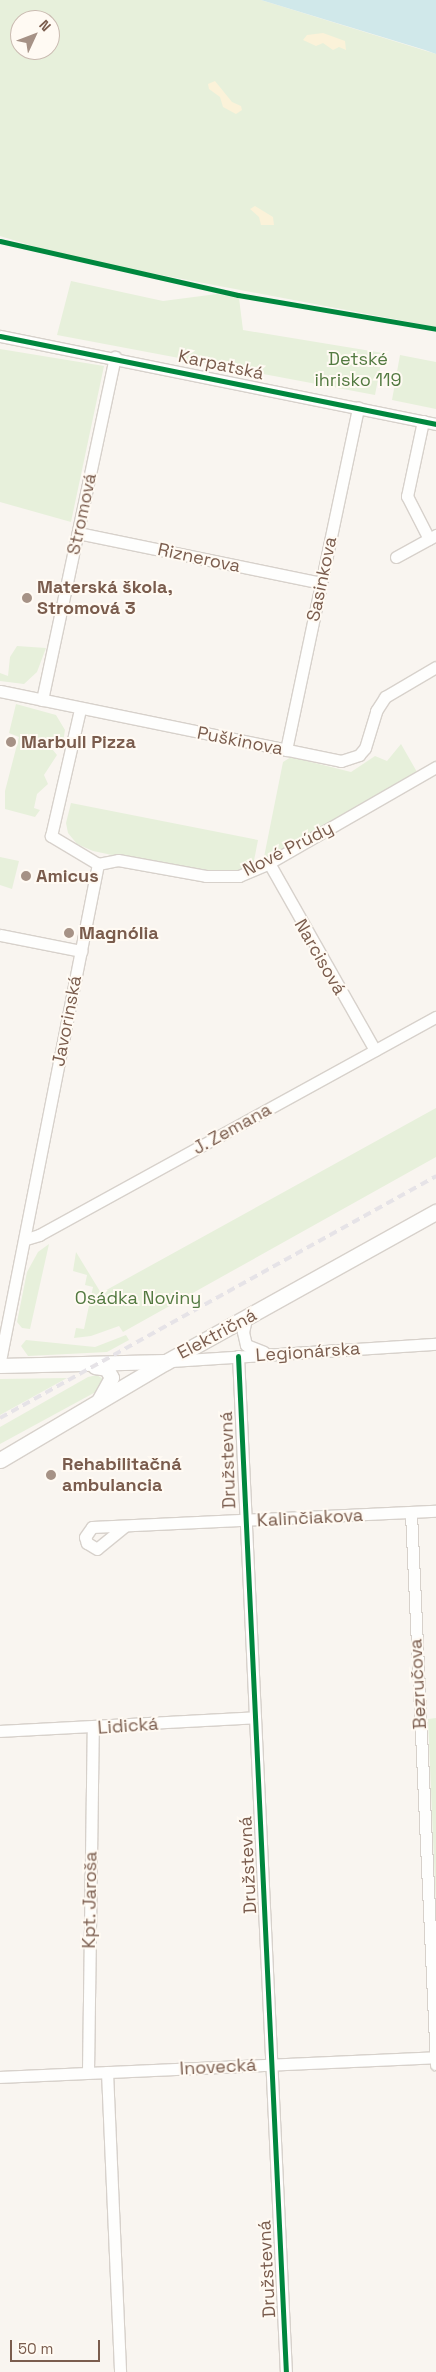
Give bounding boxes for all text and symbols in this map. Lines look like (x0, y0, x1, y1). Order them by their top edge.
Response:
north arrow (10, 10, 60, 60)
text: N (35, 16, 55, 35)
street label: Karpatská (176, 345, 266, 385)
park label: Detské ihrisko 119 (314, 349, 402, 392)
street label: Stromová (63, 471, 101, 557)
street label: Sasinkova (302, 535, 342, 623)
street label: Riznerova (156, 539, 242, 577)
place label: Materská škola, Stromová 3 (37, 577, 173, 620)
marker: Materská škola, Stromová 3 (21, 592, 33, 604)
street label: Puškinova (195, 722, 285, 760)
place label: Marbull Pizza (21, 731, 136, 753)
marker: Marbull Pizza (5, 736, 17, 748)
street label: Nové Prúdy (239, 817, 337, 881)
place label: Amicus (36, 865, 99, 887)
marker: Amicus (20, 870, 32, 882)
street label: Narcisová (290, 915, 350, 999)
place label: Magnólia (79, 922, 159, 944)
marker: Magnólia (63, 927, 75, 939)
street label: Javorinská (48, 974, 86, 1068)
street label: J. Zemana (189, 1098, 275, 1160)
park label: Osádka Noviny (75, 1287, 201, 1309)
street label: Električná (174, 1304, 260, 1364)
street label: Legionárska (255, 1338, 361, 1366)
street label: Družstevná (216, 1411, 240, 1509)
place label: Rehabilitačná ambulancia (62, 1454, 182, 1496)
marker: Rehabilitačná ambulancia (44, 1468, 58, 1482)
street label: Kalinčiakova (256, 1504, 364, 1532)
street label: Bezručova (405, 1638, 431, 1730)
street label: Lidická (97, 1713, 159, 1739)
street label: Družstevná (235, 1816, 261, 1914)
street label: Kpt. Jaroša (78, 1851, 102, 1949)
street label: Inovecká (179, 2054, 257, 2080)
street label: Družstevná (254, 2220, 280, 2318)
scale bar (12, 2330, 102, 2362)
text: 50 m (18, 2339, 53, 2358)

